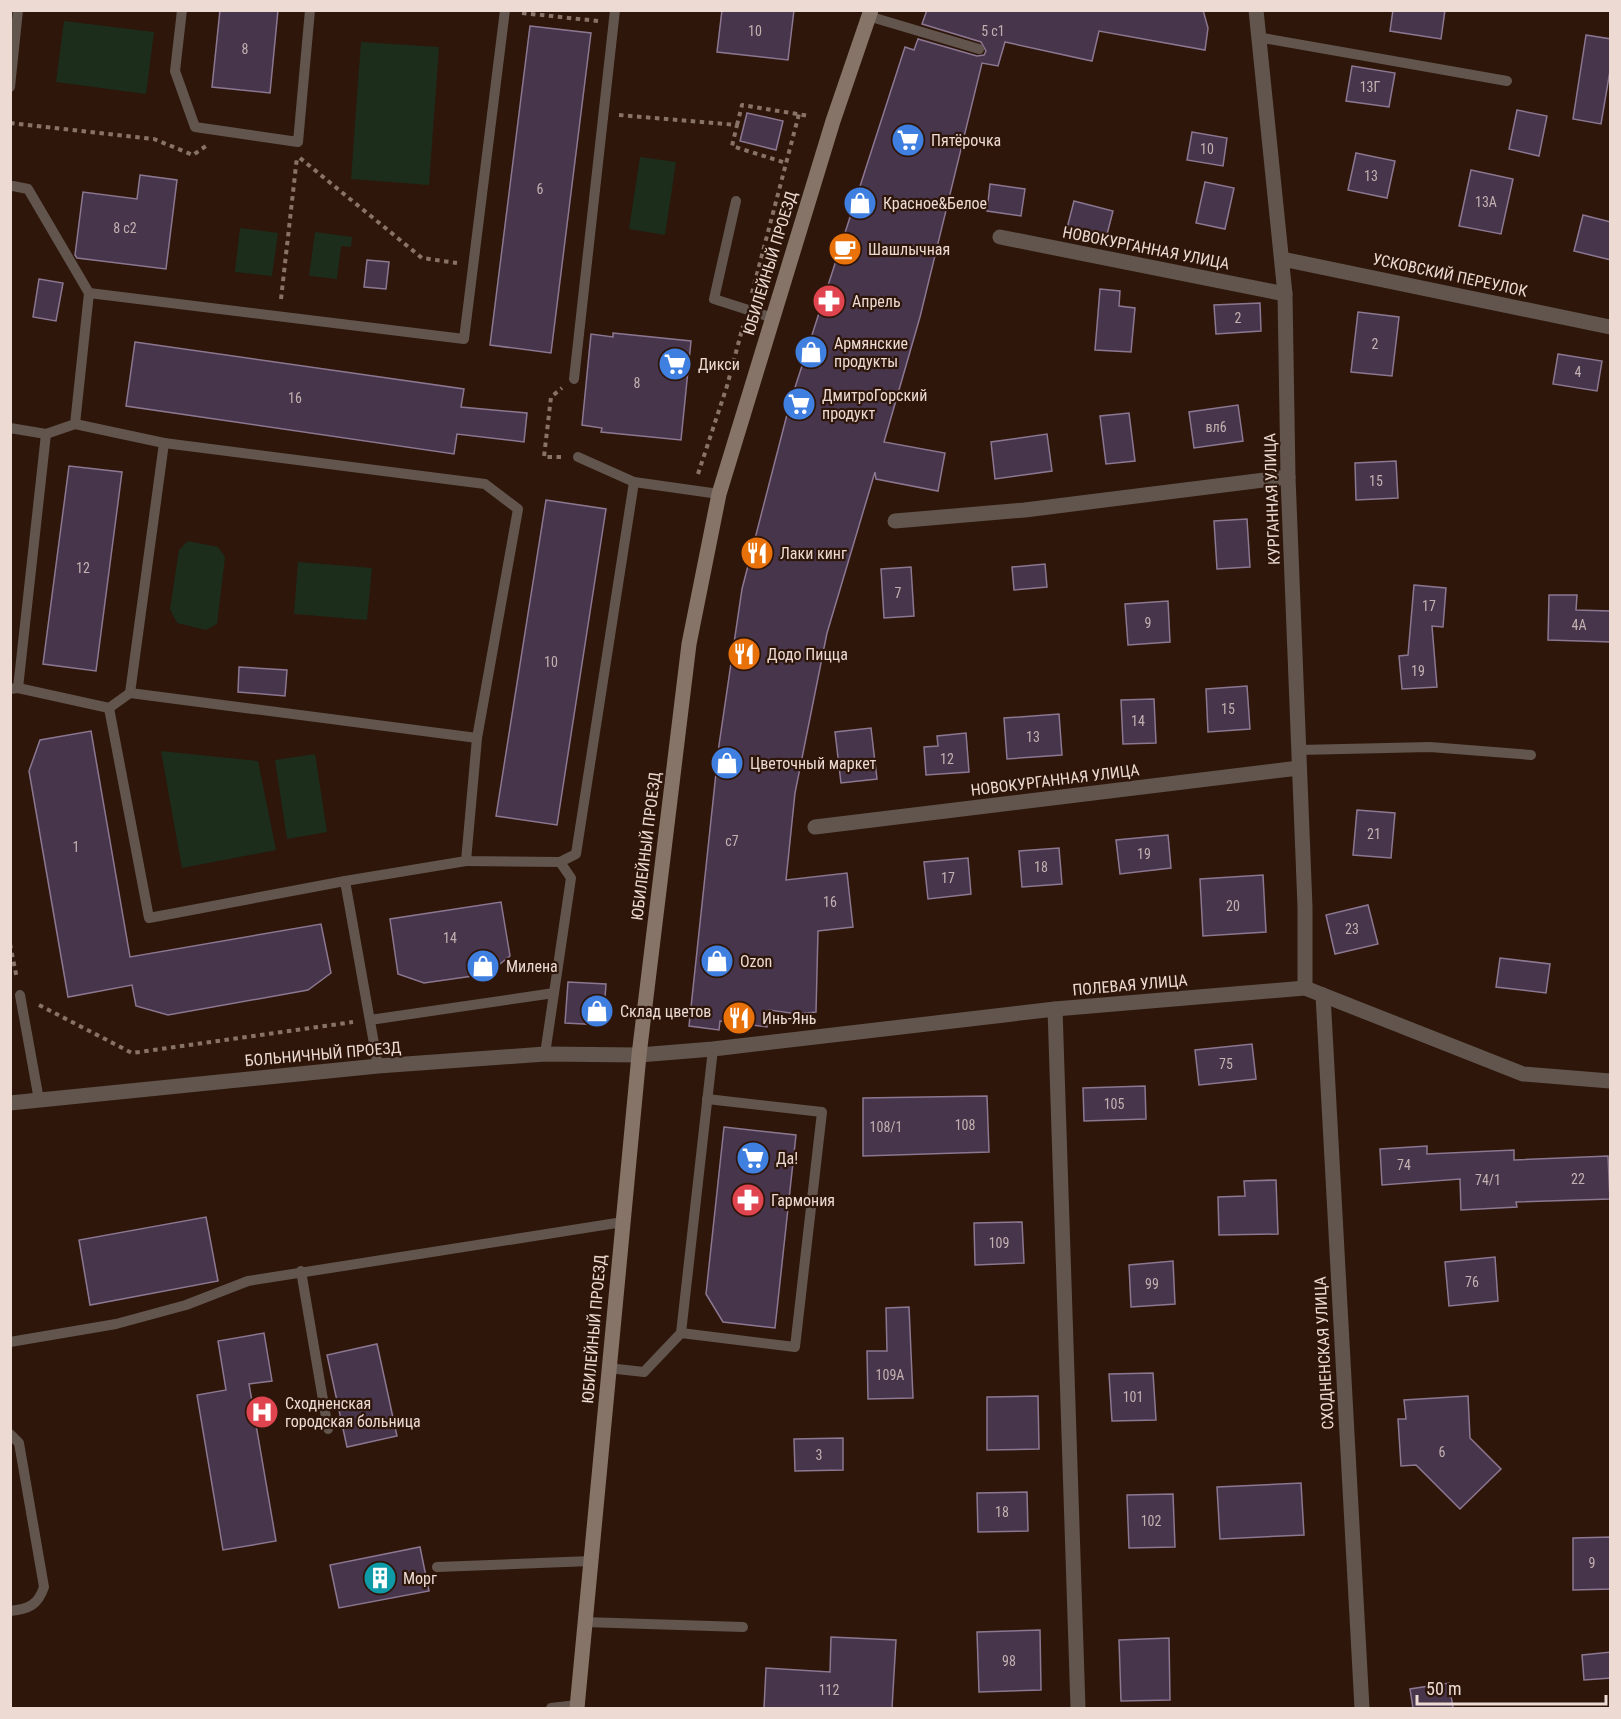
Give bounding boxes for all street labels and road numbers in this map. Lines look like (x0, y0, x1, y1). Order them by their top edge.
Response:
street label: ЮБИЛЕЙНЫЙ ПРОЕЗД (739, 188, 801, 337)
street label: НОВОКУРГАННАЯ УЛИЦА (1061, 222, 1231, 274)
street label: УСКОВСКИЙ ПЕРЕУЛОК (1371, 249, 1529, 301)
street label: КУРГАННАЯ УЛИЦА (1260, 433, 1284, 565)
street label: НОВОКУРГАННАЯ УЛИЦА (970, 760, 1140, 800)
street label: ЮБИЛЕЙНЫЙ ПРОЕЗД (627, 770, 665, 921)
street label: ПОЛЕВАЯ УЛИЦА (1072, 971, 1188, 999)
street label: БОЛЬНИЧНЫЙ ПРОЕЗД (244, 1038, 402, 1070)
street label: ЮБИЛЕЙНЫЙ ПРОЕЗД (578, 1253, 610, 1404)
street label: СХОДНЕНСКАЯ УЛИЦА (1311, 1276, 1337, 1430)

